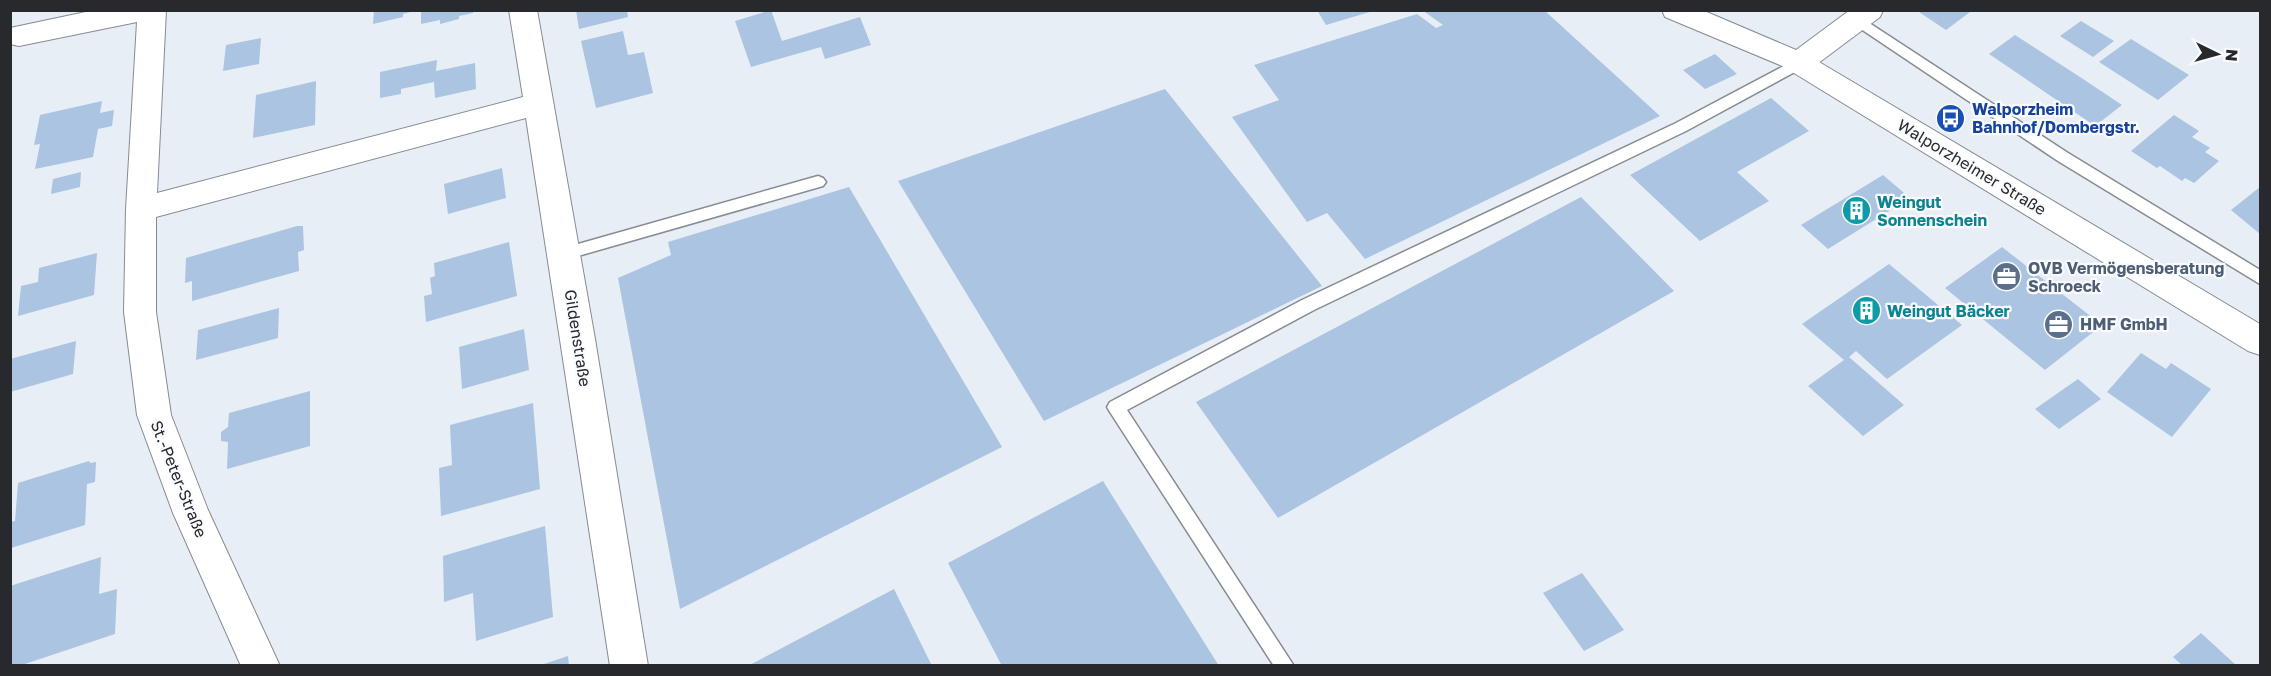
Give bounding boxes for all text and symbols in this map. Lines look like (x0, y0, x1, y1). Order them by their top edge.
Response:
north arrow (2187, 24, 2247, 84)
text: N (2221, 48, 2242, 62)
place label: Walporzheim Bahnhof/Dombergstr. (1972, 99, 2140, 137)
bus stop icon: Walporzheim Bahnhof/Dombergstr. (1935, 102, 1967, 134)
street label: Walporzheimer Straße (1894, 115, 2050, 219)
place label: Weingut Sonnenschein (1877, 192, 1987, 230)
building icon: Weingut Sonnenschein (1840, 195, 1872, 227)
place label: OVB Vermögensberatung Schroeck (2028, 258, 2224, 296)
office icon: OVB Vermögensberatung Schroeck (1991, 261, 2023, 293)
street label: Gildenstraße (560, 288, 596, 388)
building icon: Weingut Bäcker (1850, 295, 1882, 327)
place label: Weingut Bäcker (1887, 301, 2010, 321)
office icon: HMF GmbH (2043, 308, 2075, 340)
place label: HMF GmbH (2080, 314, 2168, 334)
street label: St.-Peter-Straße (146, 418, 212, 540)

